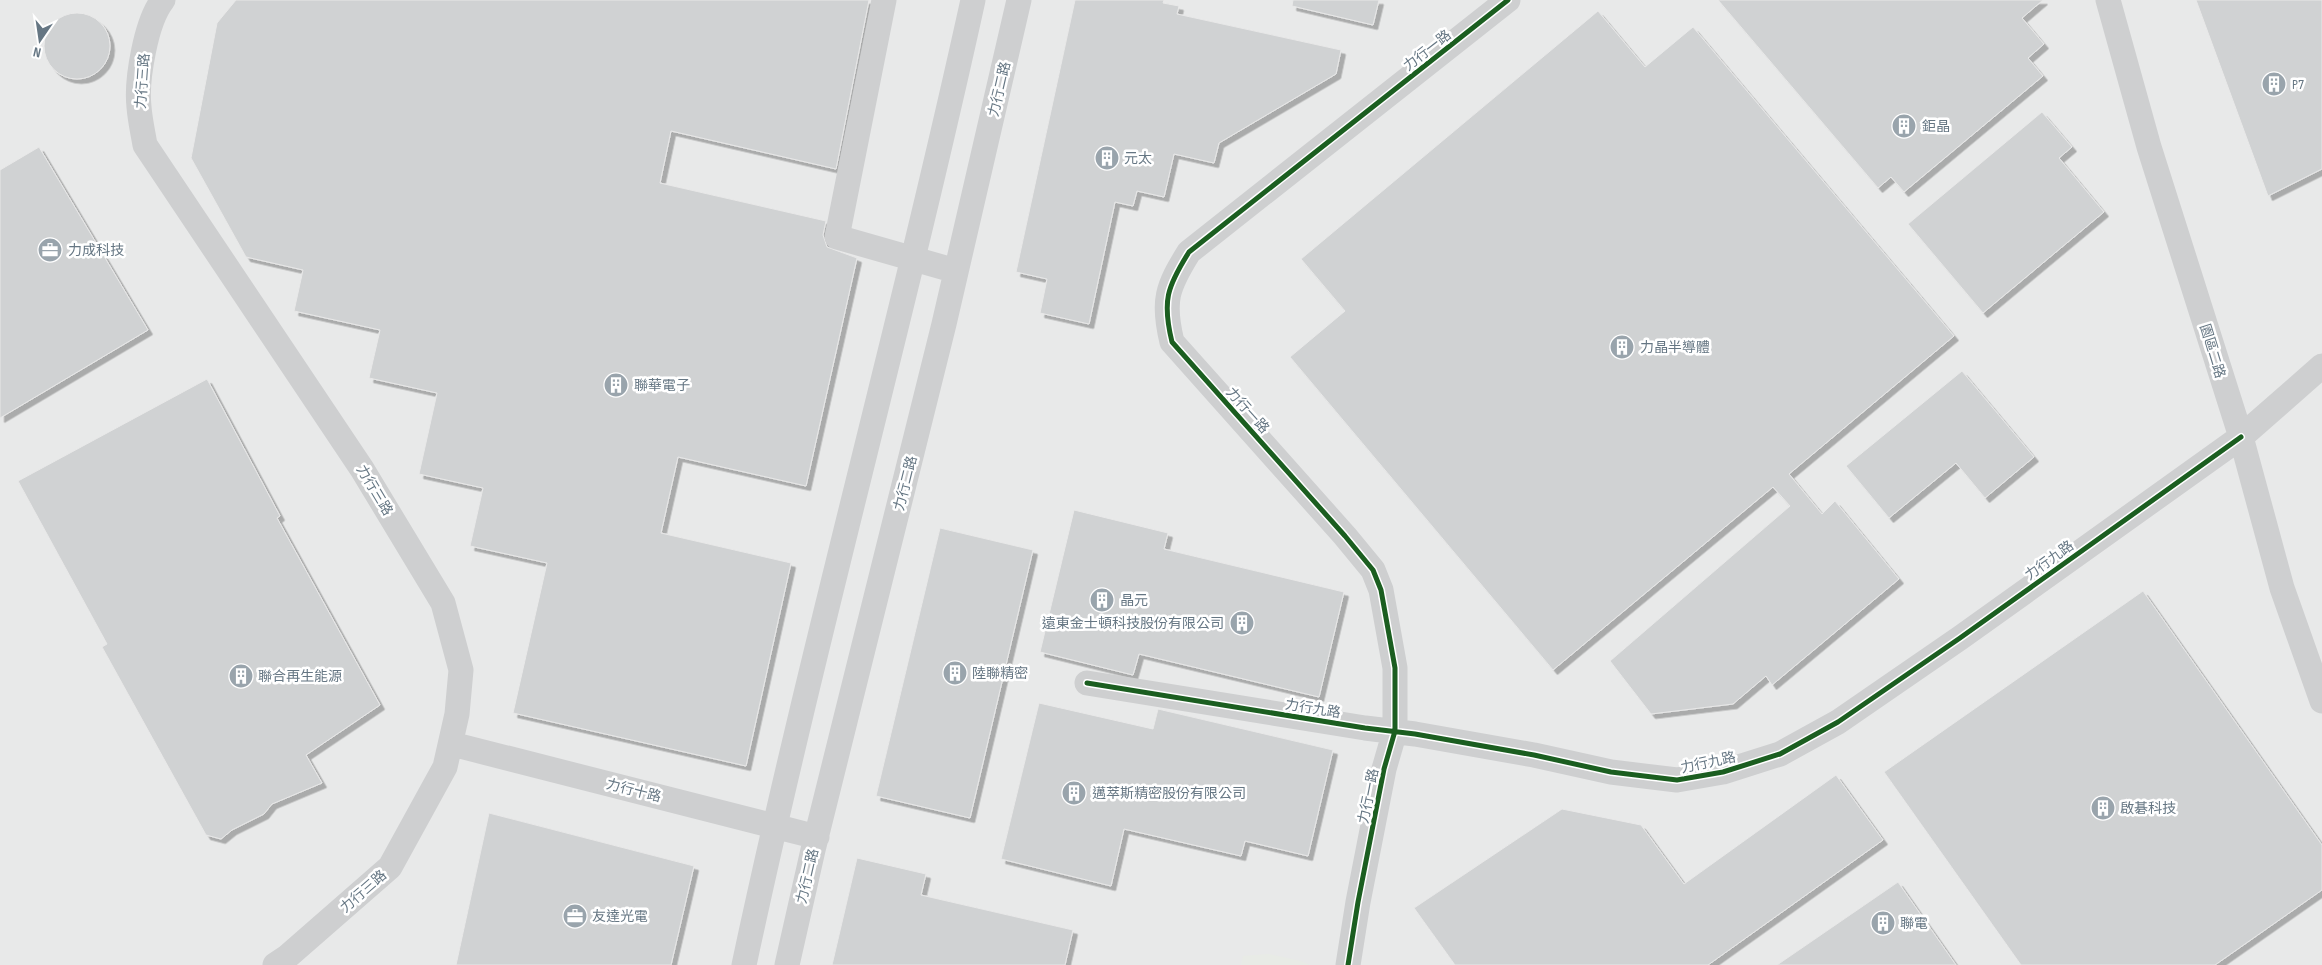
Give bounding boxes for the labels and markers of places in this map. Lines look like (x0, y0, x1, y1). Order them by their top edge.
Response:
building icon: P7 (2261, 71, 2287, 97)
place label: P7 (2292, 76, 2304, 93)
building icon: 鉅晶 (1891, 113, 1917, 139)
place label: 鉅晶 (1922, 118, 1950, 135)
building icon: 元太 (1094, 145, 1120, 171)
place label: 元太 (1124, 150, 1152, 167)
office icon: 力成科技 (37, 237, 63, 263)
place label: 力成科技 (68, 242, 124, 259)
building icon: 力晶半導體 (1609, 334, 1635, 360)
place label: 力晶半導體 (1640, 339, 1710, 356)
building icon: 聯華電子 (603, 372, 629, 398)
place label: 聯華電子 (634, 377, 690, 394)
building icon: 晶元 (1089, 587, 1115, 613)
place label: 晶元 (1120, 592, 1148, 609)
building icon: 遠東金士頓科技股份有限公司 (1229, 610, 1255, 636)
place label: 遠東金士頓科技股份有限公司 (1042, 615, 1224, 632)
building icon: 陸聯精密 (942, 660, 968, 686)
building icon: 聯合再生能源 (228, 663, 254, 689)
place label: 陸聯精密 (972, 665, 1028, 682)
place label: 聯合再生能源 (258, 668, 342, 685)
building icon: 邁萃斯精密股份有限公司 (1061, 780, 1087, 806)
place label: 邁萃斯精密股份有限公司 (1092, 785, 1246, 802)
building icon: 啟碁科技 (2090, 795, 2116, 821)
place label: 啟碁科技 (2120, 800, 2176, 817)
office icon: 友達光電 (562, 903, 588, 929)
place label: 友達光電 (592, 908, 648, 925)
building icon: 聯電 (1870, 910, 1896, 936)
place label: 聯電 (1900, 915, 1928, 932)

